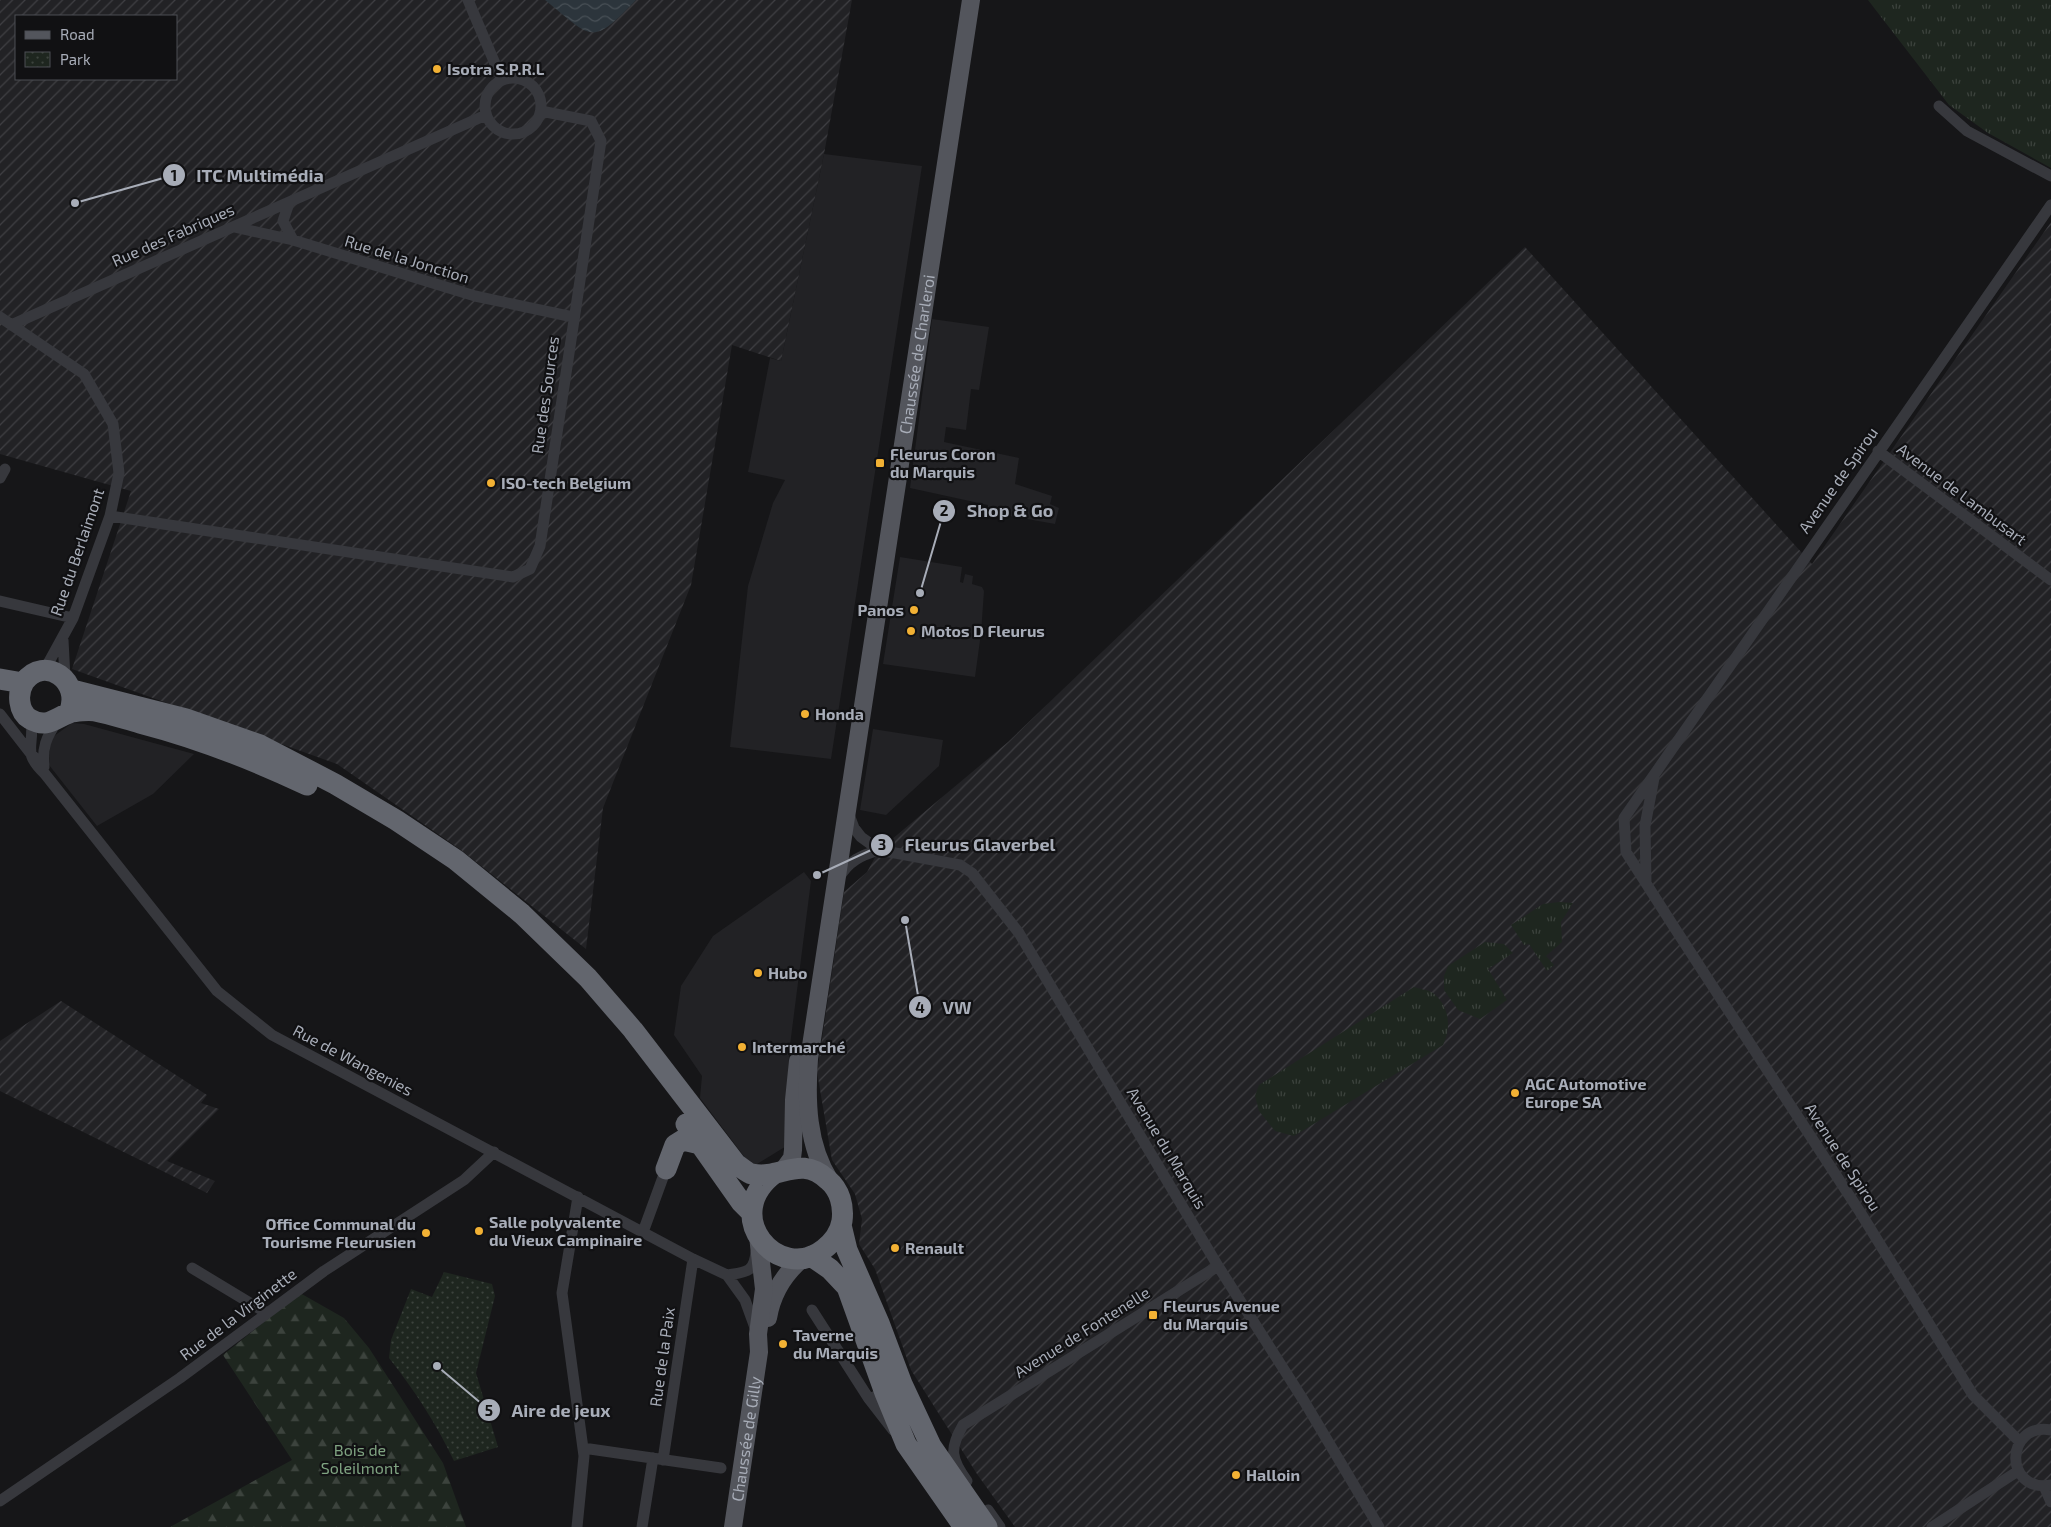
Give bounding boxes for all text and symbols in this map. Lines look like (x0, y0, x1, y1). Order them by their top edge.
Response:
legend (15, 15, 178, 80)
text: Road (60, 25, 95, 43)
text: Park (60, 50, 91, 68)
place label: Isotra S.P.R.L (447, 59, 545, 78)
marker: Isotra S.P.R.L (431, 63, 443, 75)
callout: ITC Multimédia (162, 159, 334, 192)
text: ITC Multimédia (196, 164, 324, 186)
text: 1 (171, 166, 177, 184)
street label: Rue des Fabriques (109, 199, 237, 270)
street label: Rue de la Jonction (343, 231, 472, 287)
street label: Chaussée de Charleroi (895, 273, 938, 435)
street label: Rue des Sources (527, 335, 562, 455)
street label: Avenue de Spirou (1794, 423, 1881, 536)
street label: Avenue de Lambusart (1894, 439, 2031, 548)
place label: Fleurus Coron du Marquis (890, 444, 996, 481)
marker: Fleurus Coron du Marquis (874, 457, 886, 469)
place label: ISO-tech Belgium (501, 473, 631, 492)
marker: ISO-tech Belgium (485, 477, 497, 489)
street label: Rue du Berlaimont (46, 485, 107, 618)
callout: Shop & Go (932, 494, 1063, 527)
text: Shop & Go (967, 499, 1053, 521)
text: 2 (940, 501, 949, 519)
place label: Panos (858, 600, 904, 619)
marker: Panos (908, 604, 920, 616)
place label: Motos D Fleurus (921, 621, 1045, 640)
marker: Motos D Fleurus (905, 625, 917, 637)
place label: Honda (815, 704, 864, 723)
marker: Honda (799, 708, 811, 720)
callout: Fleurus Glaverbel (869, 829, 1065, 862)
text: Fleurus Glaverbel (905, 833, 1056, 855)
text: 3 (878, 835, 886, 853)
place label: Hubo (768, 963, 808, 982)
marker: Hubo (752, 967, 764, 979)
callout: VW (907, 991, 981, 1024)
text: VW (942, 996, 972, 1018)
text: 4 (915, 998, 925, 1016)
street label: Rue de Wangenies (290, 1020, 416, 1099)
place label: Intermarché (752, 1037, 845, 1056)
marker: Intermarché (736, 1041, 748, 1053)
place label: AGC Automotive Europe SA (1525, 1074, 1647, 1111)
street label: Avenue du Marquis (1124, 1084, 1211, 1212)
marker: AGC Automotive Europe SA (1509, 1087, 1521, 1099)
street label: Avenue de Spirou (1801, 1099, 1885, 1214)
place label: Salle polyvalente du Vieux Campinaire (489, 1212, 642, 1249)
place label: Office Communal du Tourisme Fleurusien (262, 1214, 416, 1251)
marker: Salle polyvalente du Vieux Campinaire (473, 1225, 485, 1237)
marker: Office Communal du Tourisme Fleurusien (420, 1227, 432, 1239)
place label: Renault (905, 1238, 965, 1257)
marker: Renault (889, 1242, 901, 1254)
street label: Rue de la Virginette (176, 1264, 300, 1364)
street label: Avenue de Fontenelle (1011, 1282, 1153, 1381)
place label: Fleurus Avenue du Marquis (1163, 1296, 1280, 1333)
street label: Rue de la Paix (645, 1305, 678, 1408)
marker: Fleurus Avenue du Marquis (1147, 1309, 1159, 1321)
place label: Taverne du Marquis (793, 1325, 878, 1362)
marker: Taverne du Marquis (777, 1338, 789, 1350)
street label: Chaussée de Gilly (727, 1374, 764, 1503)
callout: Aire de jeux (476, 1394, 620, 1427)
text: Aire de jeux (511, 1399, 611, 1421)
text: 5 (485, 1401, 493, 1419)
park label: Bois de Soleilmont (321, 1440, 399, 1477)
place label: Halloin (1246, 1465, 1300, 1484)
marker: Halloin (1230, 1469, 1242, 1481)

